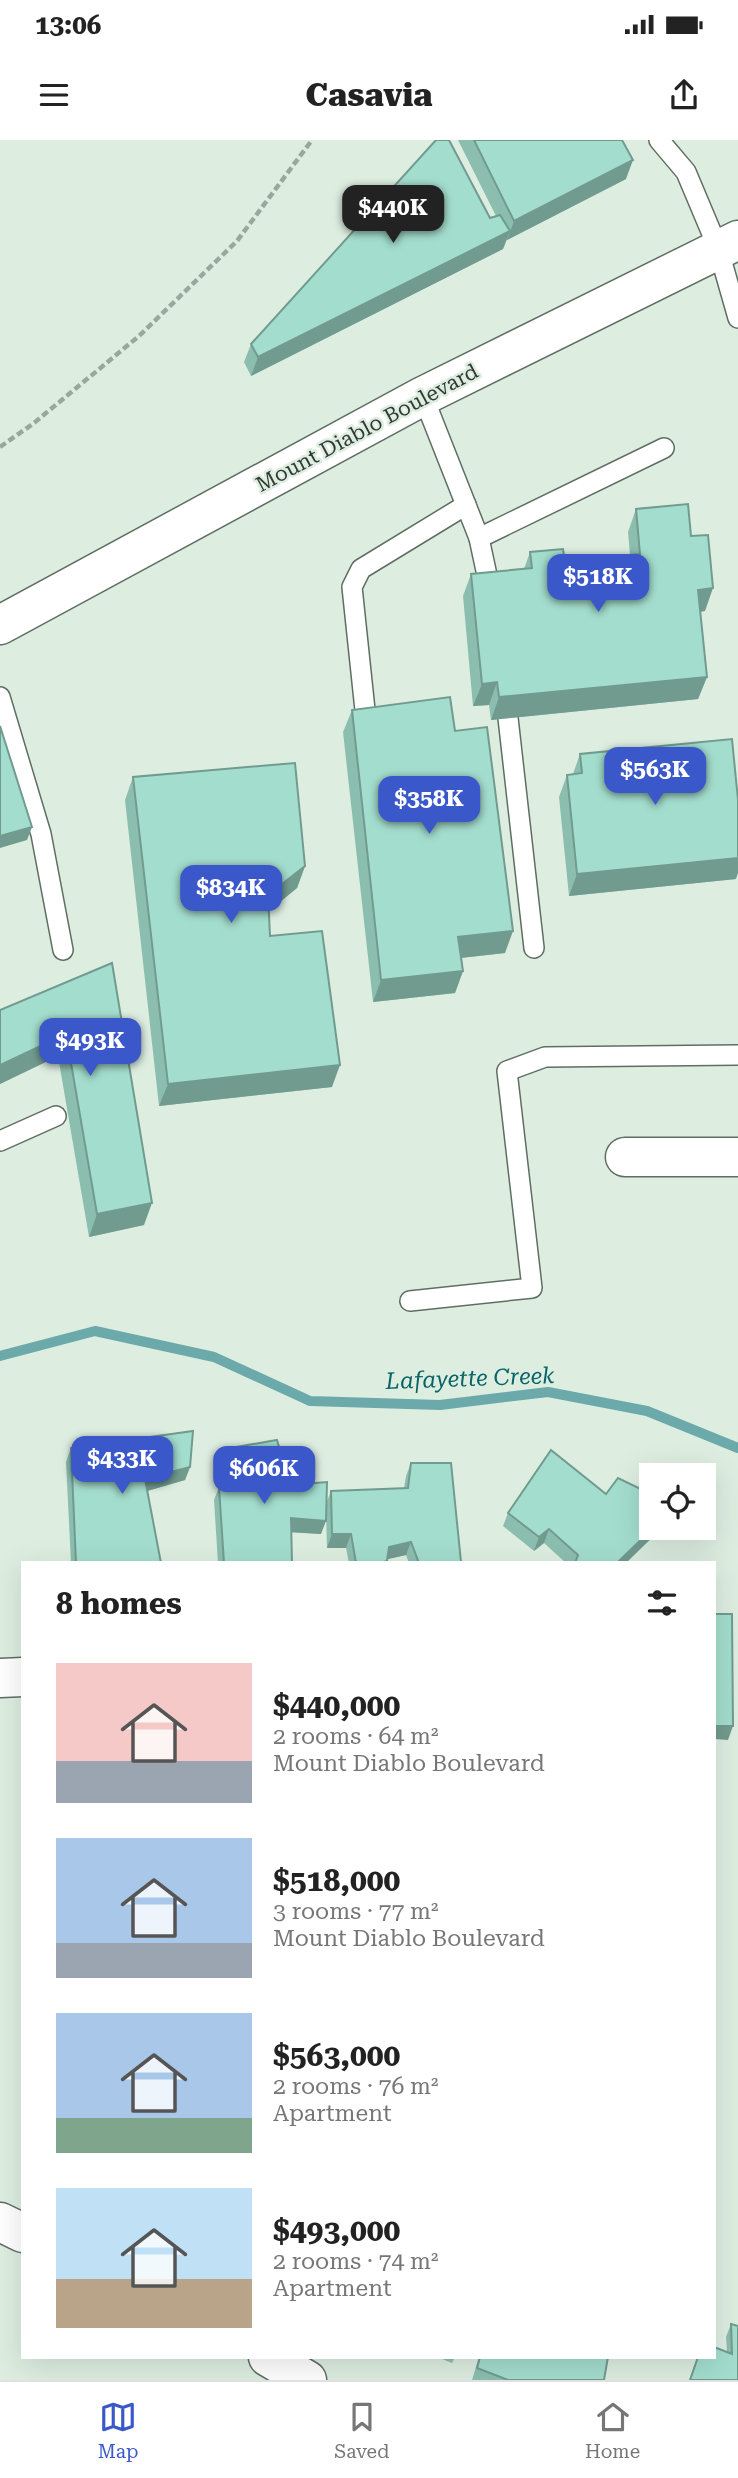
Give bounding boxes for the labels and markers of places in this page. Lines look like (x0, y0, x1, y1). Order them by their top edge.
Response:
pin: $440K (344, 186, 442, 245)
pin: $518K (549, 554, 647, 614)
pin: $563K (606, 748, 704, 807)
pin: $358K (380, 776, 478, 836)
pin: $834K (182, 866, 280, 925)
pin: $493K (41, 1018, 139, 1078)
pin: $433K (73, 1436, 171, 1496)
pin: $606K (215, 1446, 313, 1506)

